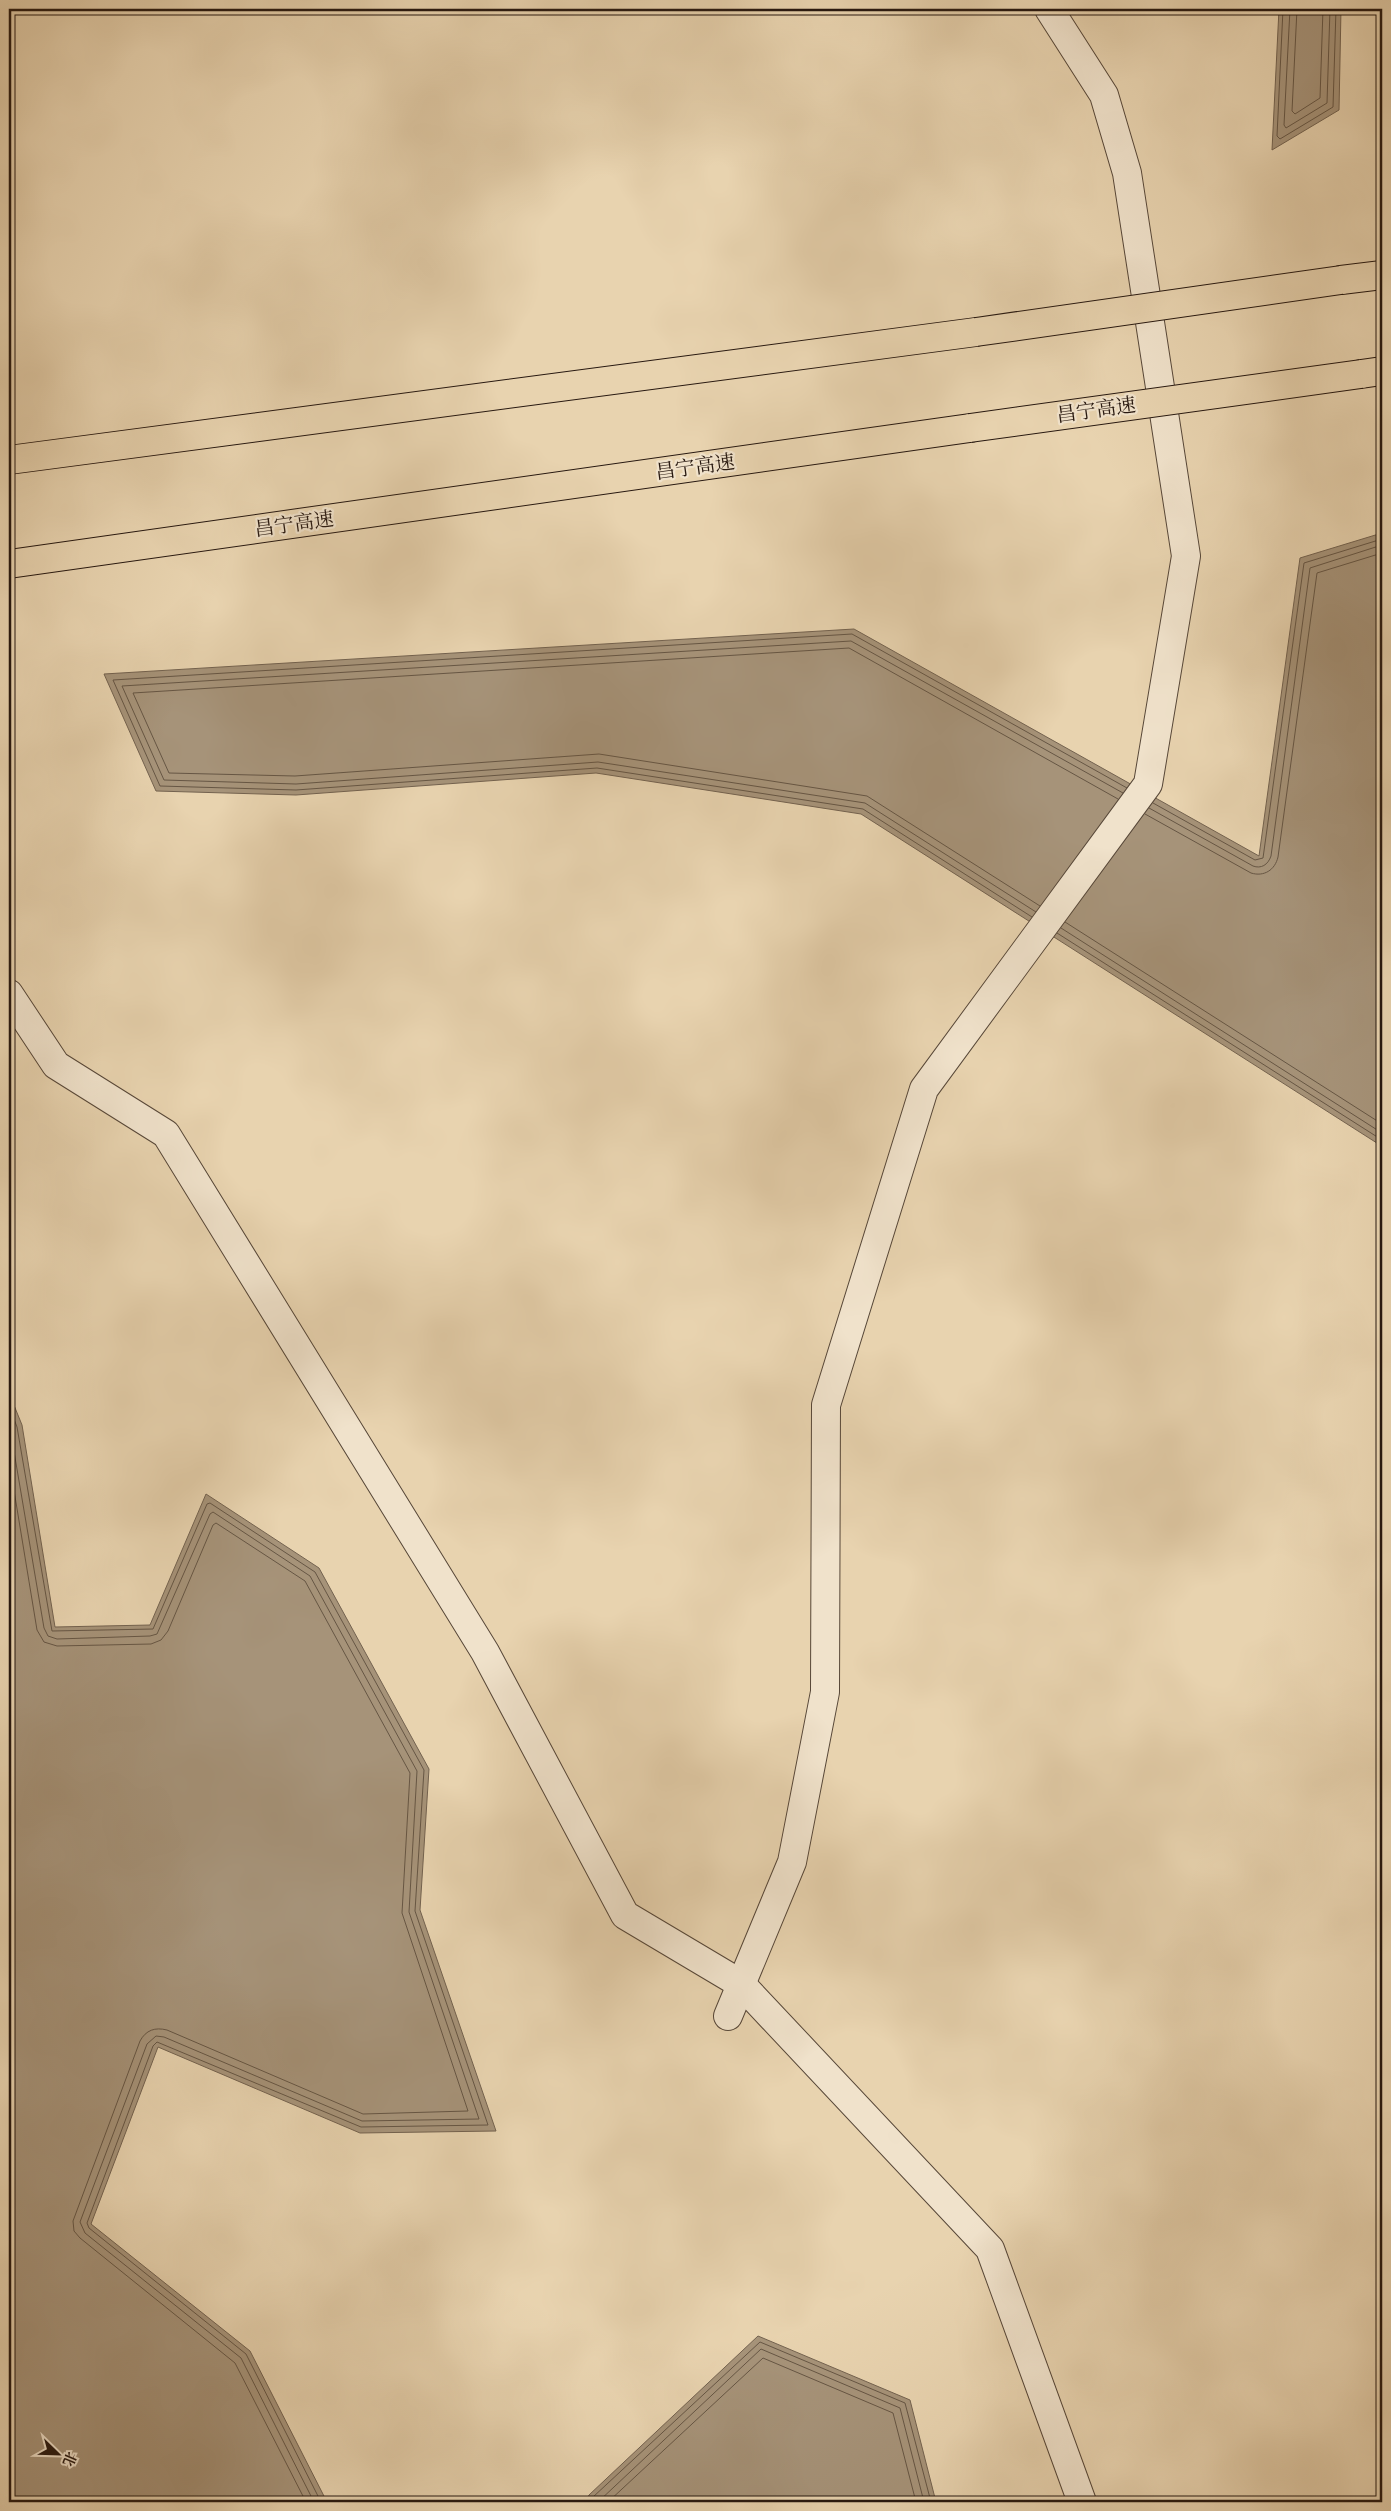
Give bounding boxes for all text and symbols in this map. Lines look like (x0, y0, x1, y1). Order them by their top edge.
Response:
street label: 昌宁高速 (1055, 391, 1137, 429)
street label: 昌宁高速 (654, 448, 736, 486)
street label: 昌宁高速 (253, 505, 335, 543)
north arrow (32, 2428, 82, 2478)
text: 北 (58, 2449, 81, 2469)

